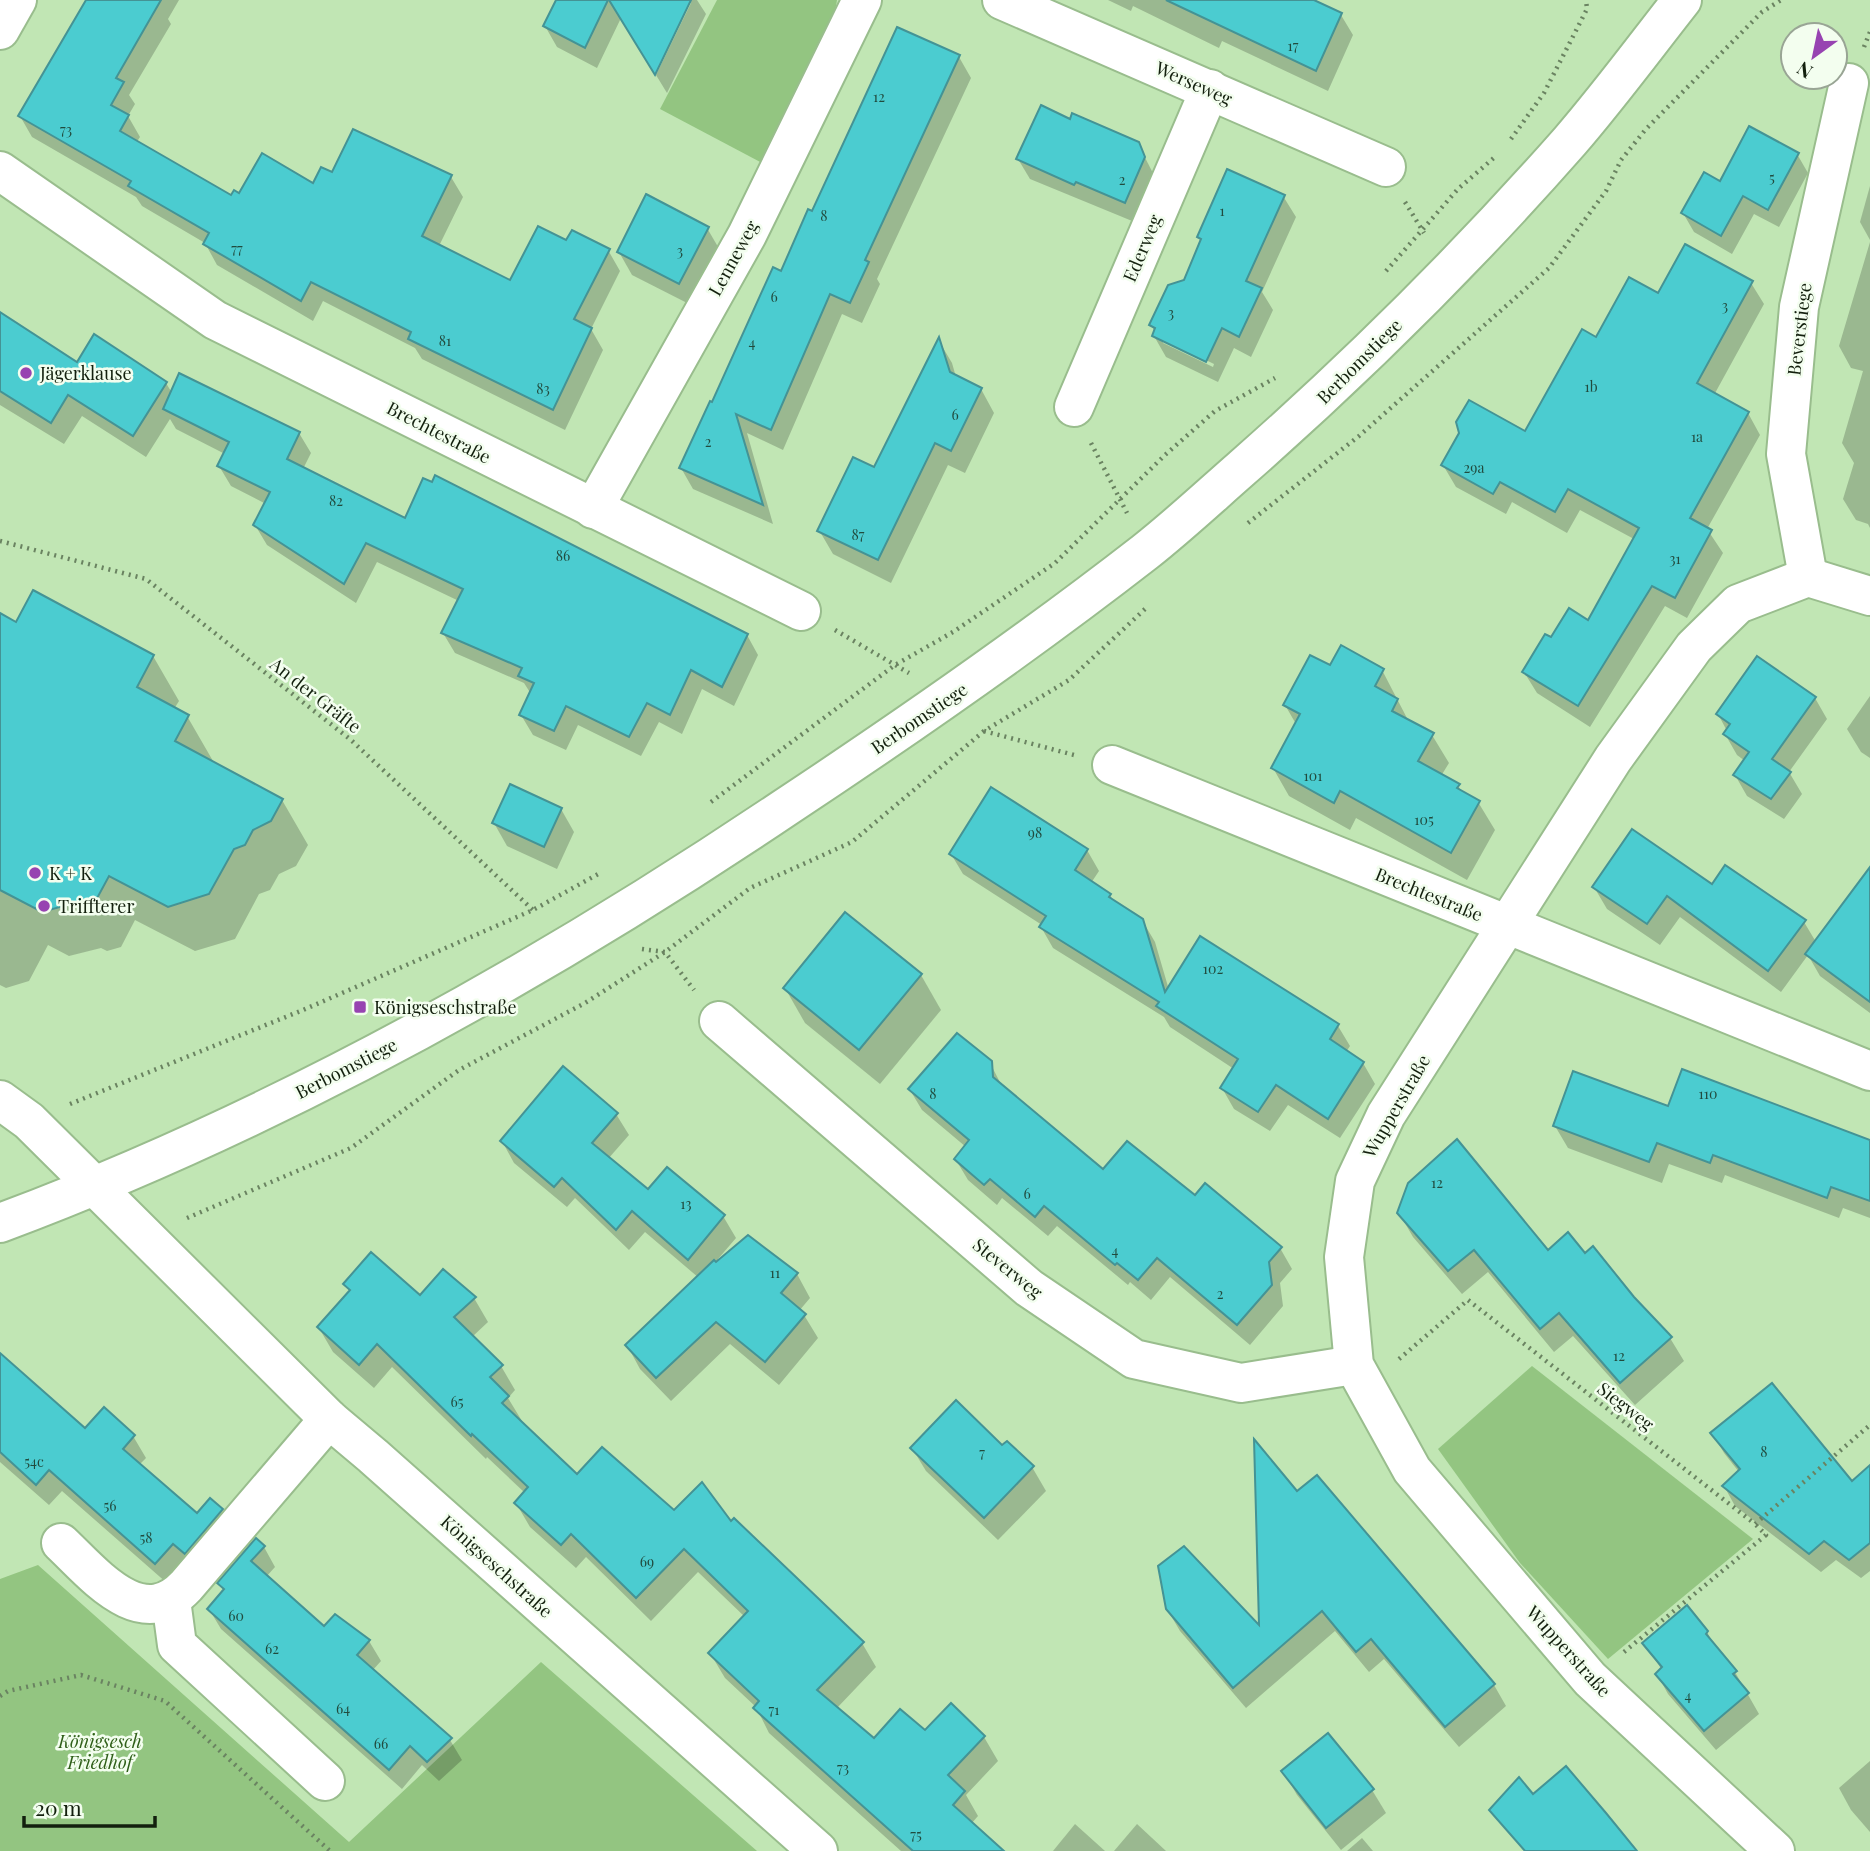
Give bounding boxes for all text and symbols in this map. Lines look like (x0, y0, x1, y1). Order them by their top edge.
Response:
north arrow (1779, 21, 1849, 91)
house number: 17 (1288, 36, 1299, 55)
street label: Werseweg (1151, 55, 1237, 111)
text: N (1791, 56, 1817, 86)
house number: 12 (873, 87, 885, 106)
house number: 73 (60, 120, 72, 139)
house number: 5 (1769, 168, 1775, 187)
house number: 2 (1119, 170, 1126, 189)
house number: 1 (1219, 201, 1225, 220)
house number: 8 (820, 206, 828, 225)
street label: Ederweg (1117, 210, 1167, 285)
street label: Lenneweg (702, 216, 764, 300)
house number: 77 (231, 239, 243, 258)
house number: 3 (677, 241, 683, 260)
street label: Beverstiege (1781, 281, 1817, 377)
house number: 6 (770, 287, 778, 306)
house number: 3 (1722, 296, 1728, 315)
house number: 3 (1168, 303, 1174, 322)
street label: Berbomstiege (1311, 313, 1407, 409)
house number: 81 (439, 331, 451, 350)
house number: 4 (749, 333, 756, 352)
place label: Jägerklause (39, 361, 132, 385)
marker: Jägerklause (18, 365, 34, 381)
house number: 1b (1584, 377, 1598, 396)
house number: 83 (536, 379, 550, 398)
street label: Brechtestraße (383, 395, 495, 469)
house number: 6 (951, 405, 959, 424)
house number: 1a (1691, 427, 1703, 446)
house number: 2 (705, 432, 712, 451)
house number: 29a (1464, 458, 1484, 477)
house number: 82 (329, 491, 343, 510)
house number: 87 (852, 525, 865, 544)
house number: 86 (556, 546, 570, 565)
house number: 31 (1669, 549, 1681, 568)
street label: An der Gräfte (265, 651, 366, 738)
street label: Berbomstiege (866, 677, 972, 759)
house number: 101 (1304, 766, 1322, 785)
house number: 105 (1414, 810, 1434, 829)
house number: 98 (1028, 823, 1042, 842)
place label: K + K (49, 861, 92, 885)
street label: Brechtestraße (1372, 862, 1486, 926)
marker: K + K (27, 865, 43, 881)
place label: Triffterer (58, 894, 134, 918)
marker: Triffterer (36, 898, 52, 914)
house number: 102 (1203, 959, 1223, 978)
place label: Königseschstraße (374, 995, 517, 1019)
marker: Königseschstraße (352, 999, 368, 1015)
street label: Berbomstiege (291, 1032, 401, 1104)
street label: Wupperstraße (1356, 1050, 1435, 1163)
house number: 8 (929, 1084, 937, 1103)
house number: 110 (1699, 1084, 1717, 1103)
house number: 12 (1431, 1173, 1443, 1192)
house number: 6 (1023, 1184, 1031, 1203)
house number: 13 (680, 1194, 692, 1213)
street label: Steverweg (968, 1232, 1048, 1304)
house number: 4 (1112, 1241, 1119, 1260)
house number: 11 (770, 1263, 780, 1282)
house number: 2 (1217, 1284, 1224, 1303)
house number: 12 (1613, 1346, 1625, 1365)
street label: Siegweg (1593, 1376, 1660, 1436)
house number: 65 (450, 1392, 464, 1411)
house number: 8 (1760, 1442, 1768, 1461)
house number: 7 (979, 1443, 985, 1462)
house number: 54c (24, 1452, 44, 1471)
house number: 56 (103, 1496, 117, 1515)
street label: Königseschstraße (436, 1509, 558, 1623)
house number: 58 (139, 1528, 153, 1547)
house number: 69 (640, 1552, 654, 1571)
street label: Wupperstraße (1521, 1599, 1616, 1702)
house number: 60 (228, 1606, 244, 1625)
house number: 62 (265, 1639, 279, 1658)
house number: 4 (1685, 1686, 1692, 1705)
house number: 64 (336, 1699, 350, 1718)
house number: 71 (769, 1700, 779, 1719)
park label: Königsesch Friedhof (57, 1729, 142, 1774)
house number: 66 (374, 1734, 388, 1753)
house number: 73 (837, 1758, 849, 1777)
scale bar (24, 1784, 156, 1828)
text: 20 m (35, 1793, 82, 1821)
house number: 75 (910, 1825, 922, 1844)

